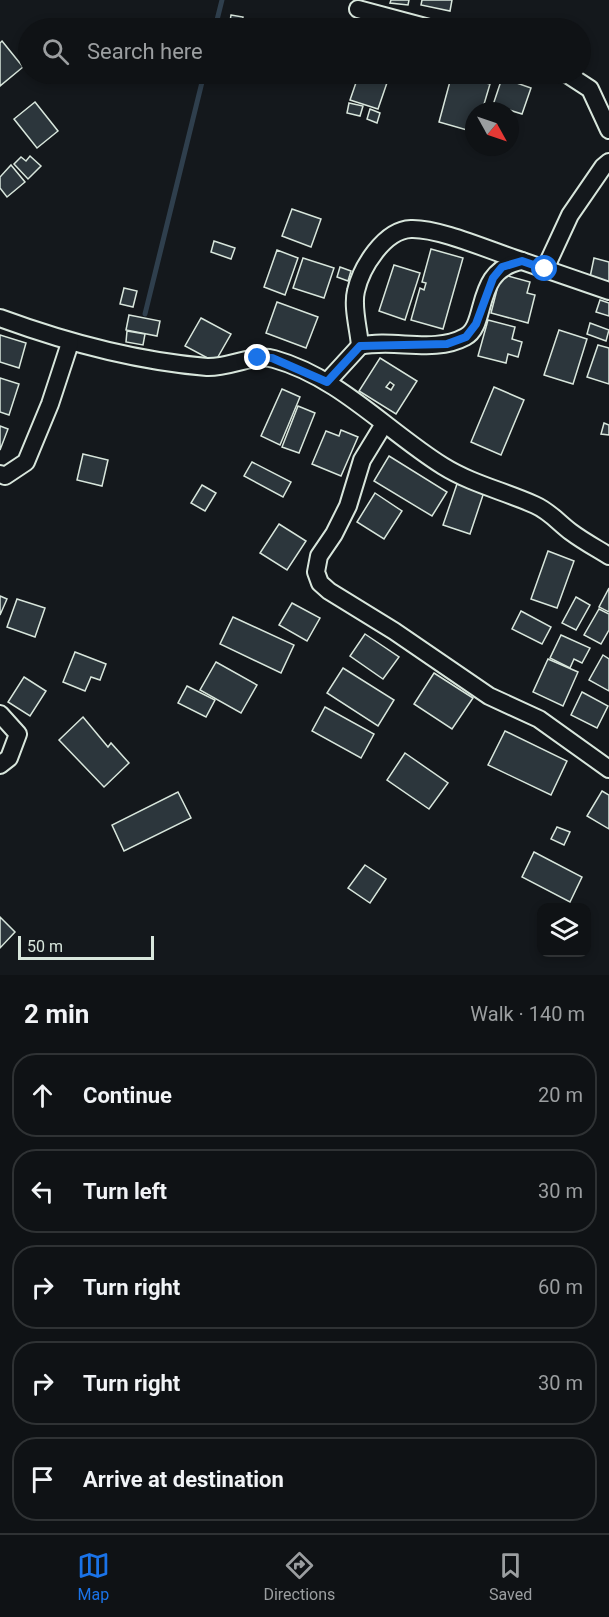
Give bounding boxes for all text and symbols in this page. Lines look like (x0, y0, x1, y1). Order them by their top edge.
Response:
search box (18, 18, 591, 84)
icon: search (39, 35, 72, 68)
text: Search here (87, 39, 203, 64)
north arrow (465, 102, 519, 156)
route start (531, 255, 557, 281)
route end (244, 344, 270, 370)
map controls (537, 903, 591, 957)
button: layers (537, 903, 591, 957)
scale bar (18, 933, 154, 960)
text: 50 m (27, 937, 63, 956)
text: 2 min (24, 999, 89, 1029)
text: Walk · 140 m (470, 1002, 585, 1026)
icon: ahead (26, 1079, 59, 1112)
text: Continue (83, 1083, 172, 1108)
text: 20 m (538, 1083, 583, 1107)
icon: left (26, 1175, 59, 1208)
text: Turn left (83, 1179, 167, 1204)
text: 30 m (538, 1179, 583, 1203)
icon: right (26, 1271, 59, 1304)
text: Turn right (83, 1275, 180, 1300)
text: 60 m (538, 1275, 583, 1299)
icon: right (26, 1367, 59, 1400)
text: Turn right (83, 1371, 180, 1396)
text: 30 m (538, 1371, 583, 1395)
icon: arrive (26, 1463, 59, 1496)
text: Arrive at destination (83, 1467, 284, 1492)
tab: Map (77, 1549, 110, 1604)
tab: Directions (263, 1549, 335, 1604)
tab: Saved (489, 1549, 532, 1604)

